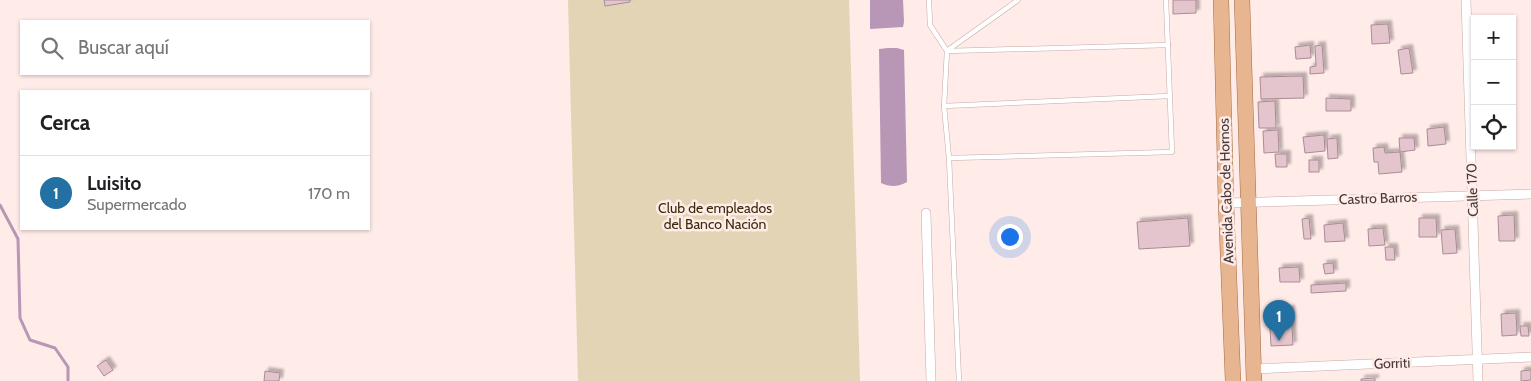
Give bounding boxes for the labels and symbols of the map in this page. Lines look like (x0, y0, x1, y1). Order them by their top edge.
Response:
street label: Avenida Cabo de Hornos (1214, 118, 1238, 264)
street label: Calle 170 (1462, 163, 1482, 217)
street label: Castro Barros (1339, 188, 1418, 208)
park label: Club de empleados del Banco Nación (658, 199, 772, 233)
your location (997, 224, 1023, 250)
pin: 1 (1263, 300, 1295, 341)
street label: Gorriti (1373, 353, 1411, 373)

